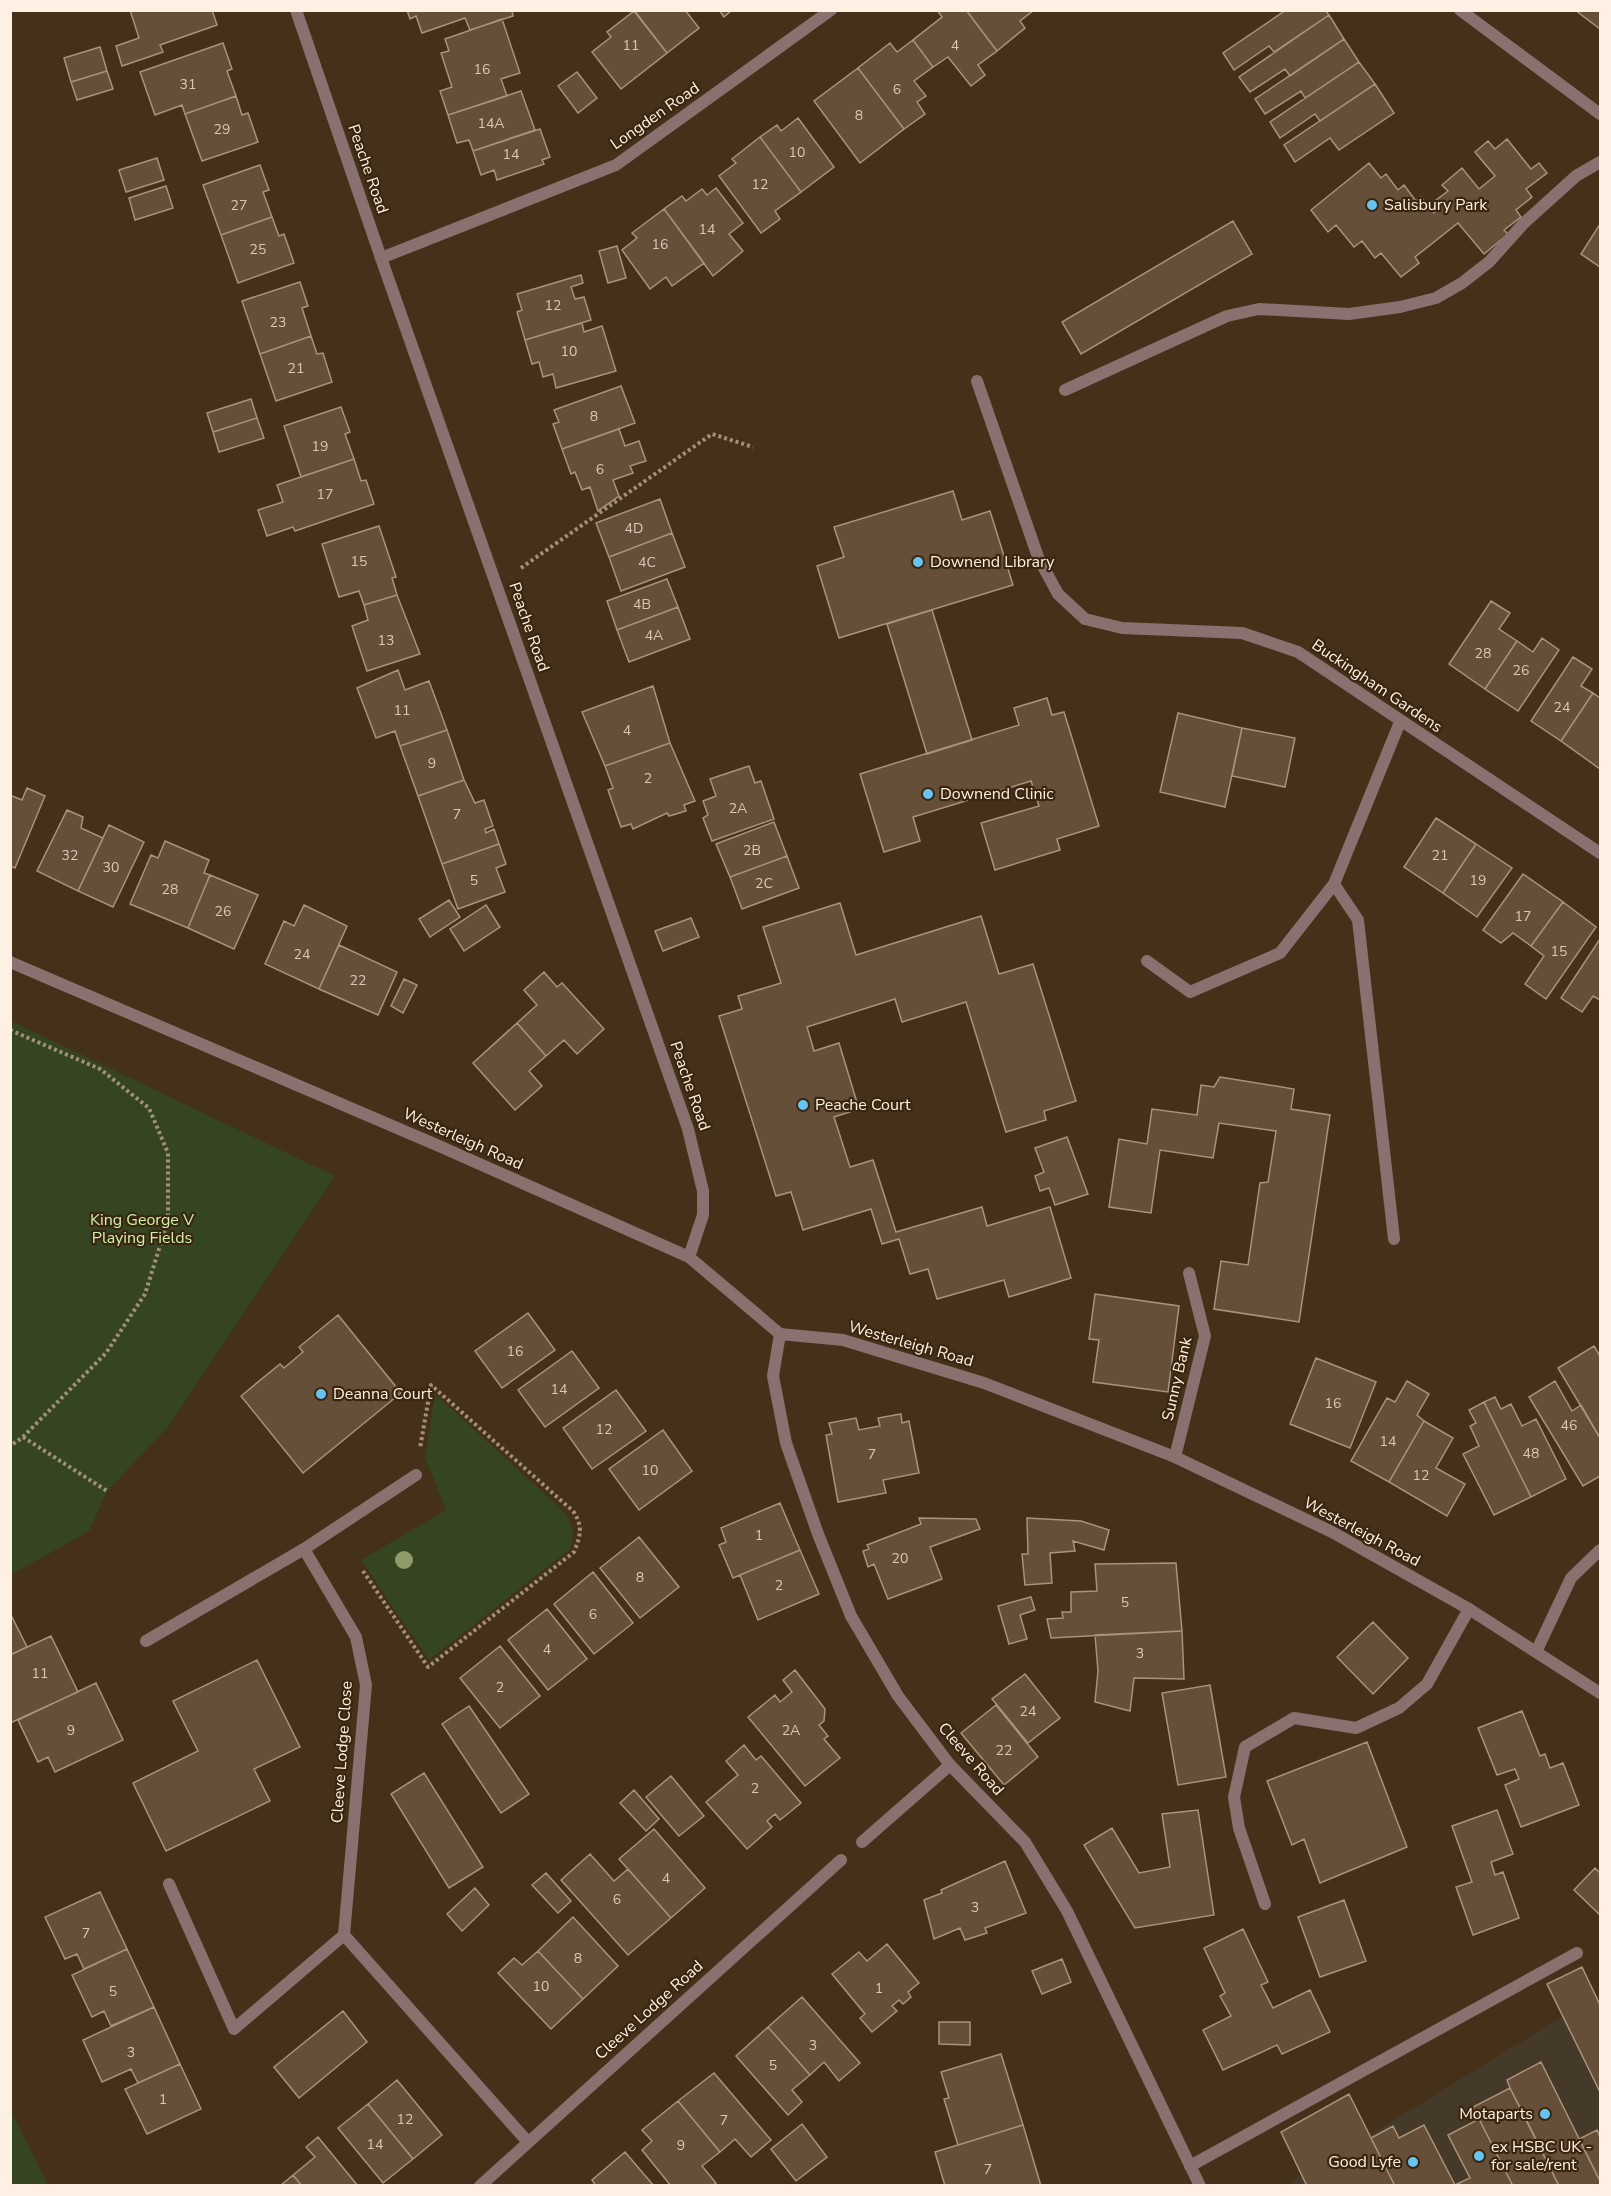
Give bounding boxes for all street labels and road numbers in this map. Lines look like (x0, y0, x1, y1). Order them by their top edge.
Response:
street label: Longden Road (606, 77, 704, 155)
street label: Peache Road (342, 121, 394, 217)
street label: Peache Road (503, 579, 555, 675)
street label: Buckingham Gardens (1307, 634, 1447, 738)
street label: Peache Road (664, 1038, 716, 1134)
street label: Westerleigh Road (399, 1103, 527, 1175)
street label: Westerleigh Road (846, 1316, 976, 1372)
street label: Sunny Bank (1157, 1334, 1198, 1423)
street label: Westerleigh Road (1300, 1492, 1424, 1572)
street label: Cleeve Lodge Close (326, 1680, 358, 1824)
street label: Cleeve Road (933, 1718, 1009, 1800)
street label: Cleeve Lodge Road (590, 1955, 708, 2065)

